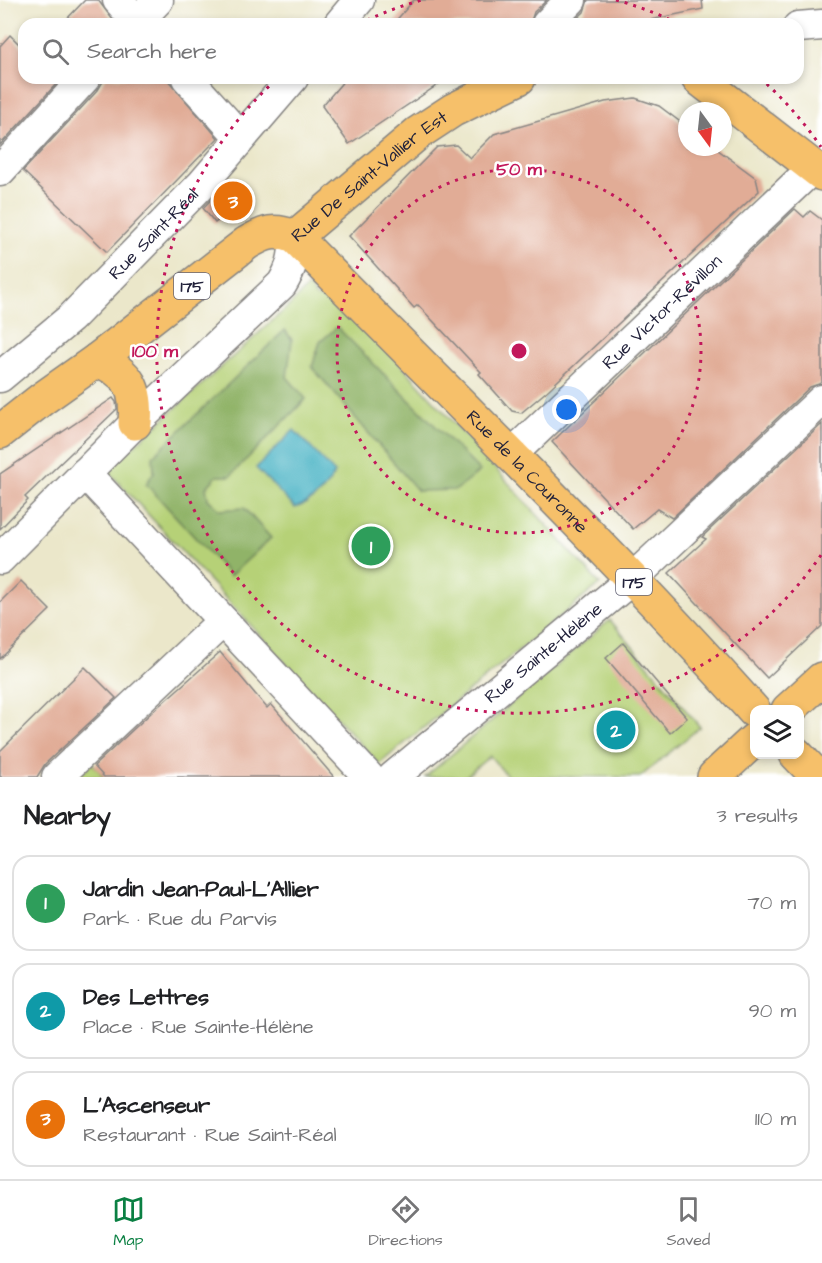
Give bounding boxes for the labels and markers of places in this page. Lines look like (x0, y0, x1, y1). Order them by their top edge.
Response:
pin: 3 (214, 178, 252, 224)
centre of rings (509, 341, 529, 361)
pin: 1 (352, 524, 391, 568)
pin: 2 (596, 708, 636, 752)

